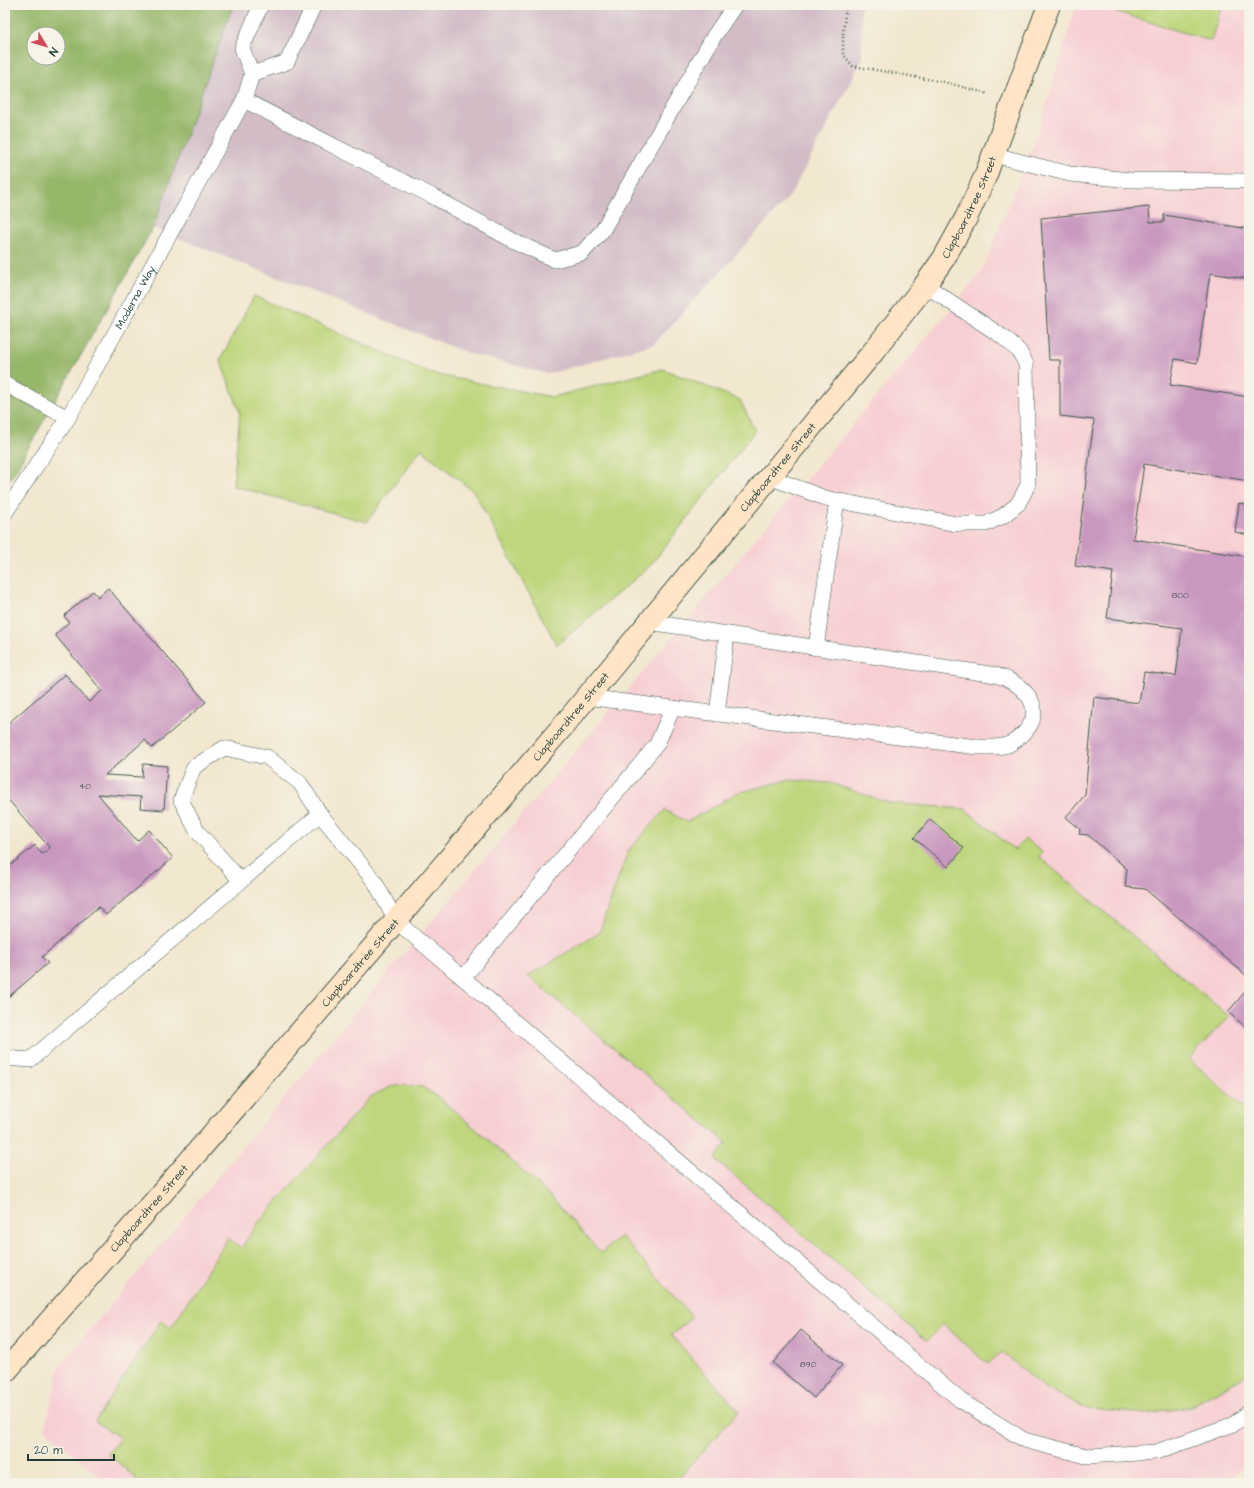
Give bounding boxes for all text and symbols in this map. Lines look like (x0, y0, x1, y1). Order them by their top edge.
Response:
north arrow (26, 26, 66, 66)
text: N (45, 45, 62, 59)
street label: Clapboardtree Street (938, 153, 1000, 261)
street label: Moderna Way (111, 263, 159, 332)
street label: Clapboardtree Street (736, 419, 819, 515)
house number: 800 (1171, 589, 1189, 602)
street label: Clapboardtree Street (529, 668, 613, 764)
house number: 40 (79, 780, 91, 793)
street label: Clapboardtree Street (318, 915, 402, 1010)
street label: Clapboardtree Street (106, 1161, 191, 1255)
house number: 890 (800, 1358, 817, 1371)
scale bar (28, 1436, 114, 1462)
text: 20 m (34, 1442, 63, 1459)

